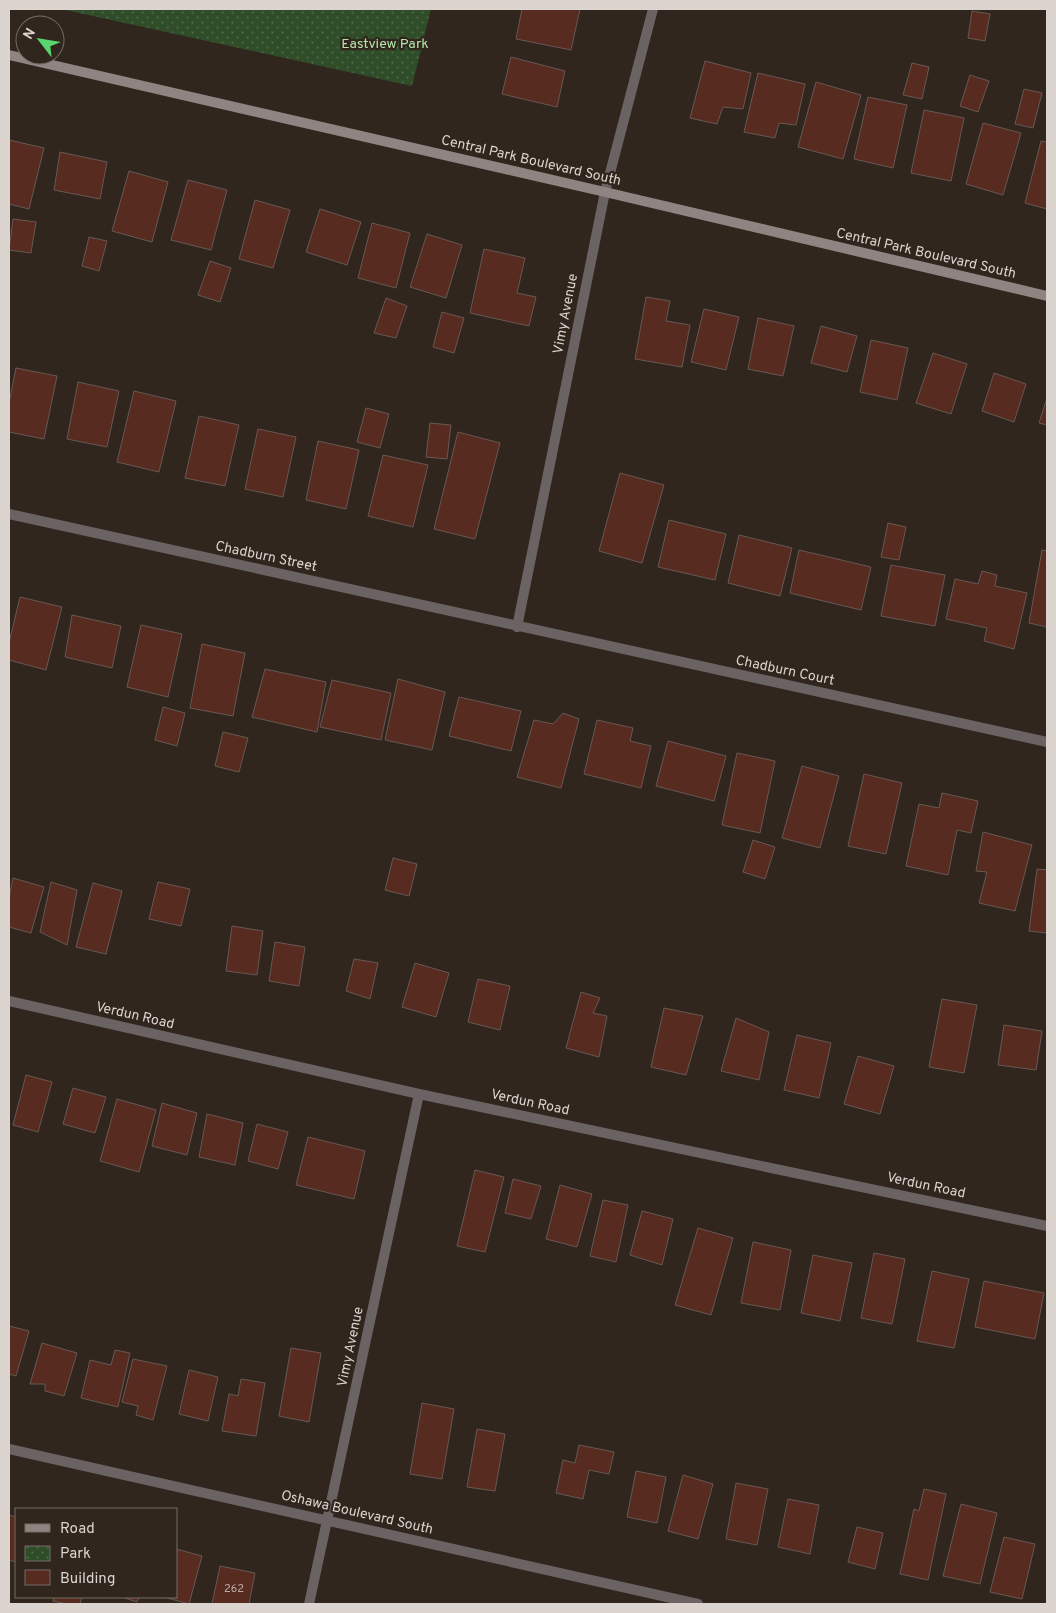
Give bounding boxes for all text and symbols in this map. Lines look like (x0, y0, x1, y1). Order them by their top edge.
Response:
north arrow (15, 15, 65, 65)
text: N (20, 25, 40, 43)
park label: Eastview Park (341, 36, 429, 53)
street label: Central Park Boulevard South (439, 132, 623, 190)
street label: Central Park Boulevard South (834, 225, 1018, 283)
street label: Vimy Avenue (550, 272, 582, 356)
street label: Chadburn Street (214, 538, 318, 576)
street label: Chadburn Court (734, 652, 836, 690)
street label: Verdun Road (94, 999, 176, 1033)
street label: Verdun Road (489, 1086, 571, 1120)
street label: Verdun Road (885, 1169, 967, 1203)
street label: Vimy Avenue (334, 1305, 368, 1389)
street label: Oshawa Boulevard South (279, 1487, 435, 1539)
legend (15, 1508, 178, 1598)
text: Road (60, 1520, 95, 1539)
text: Park (60, 1545, 91, 1564)
text: Building (60, 1570, 115, 1589)
house number: 262 (224, 1582, 244, 1596)

